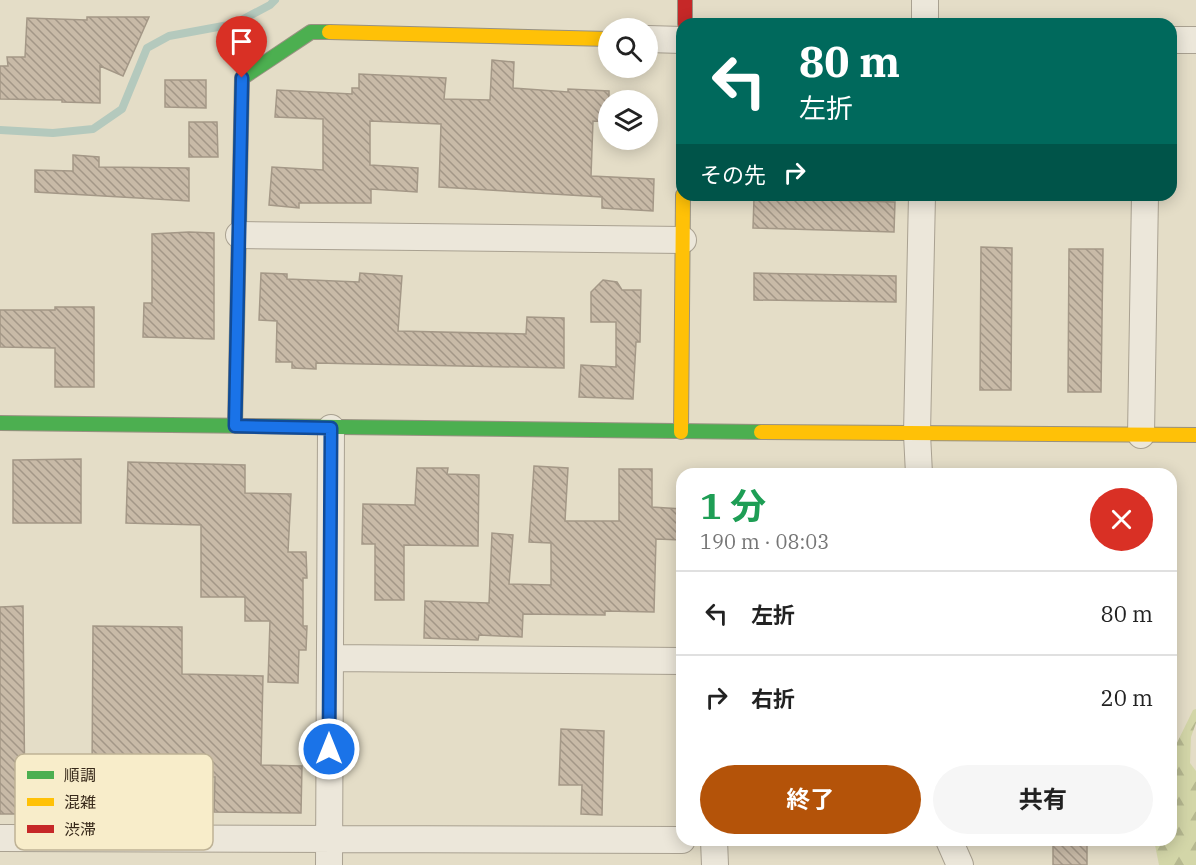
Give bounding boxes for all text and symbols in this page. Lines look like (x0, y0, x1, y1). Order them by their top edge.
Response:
pin (216, 16, 267, 78)
map controls (598, 18, 658, 150)
button: search (598, 18, 658, 78)
icon: arrive (225, 25, 258, 58)
text: 80 m (799, 34, 900, 89)
icon: left (700, 42, 778, 120)
button: layers (598, 90, 658, 150)
text: 左折 (799, 90, 853, 125)
icon: right (778, 156, 811, 189)
text: その先 (700, 160, 766, 189)
text: 1 分 (700, 482, 766, 529)
button: close (1090, 488, 1153, 551)
text: 190 m · 08:03 (700, 528, 829, 555)
icon: left (700, 597, 733, 630)
text: 80 m (1101, 599, 1153, 628)
text: 左折 (751, 600, 795, 629)
icon: right (700, 681, 733, 714)
text: 20 m (1101, 683, 1153, 712)
text: 右折 (751, 684, 795, 713)
position arrow (297, 717, 361, 781)
legend (15, 754, 213, 850)
text: 順調 (64, 765, 96, 785)
button: 終了 (700, 765, 921, 834)
button: 共有 (933, 765, 1153, 834)
text: 混雑 (64, 792, 96, 812)
text: 渋滞 (64, 819, 96, 839)

